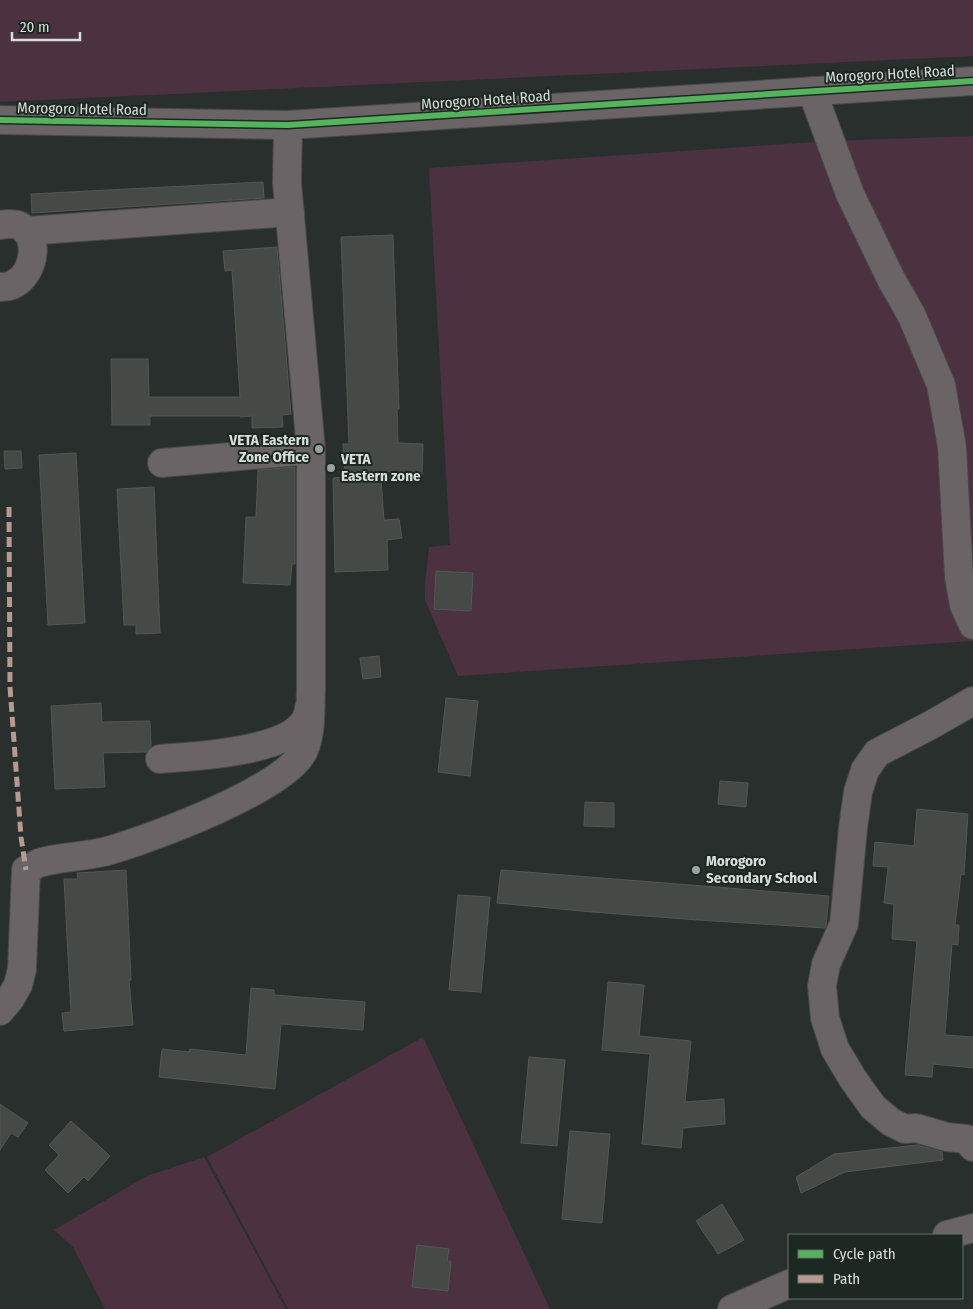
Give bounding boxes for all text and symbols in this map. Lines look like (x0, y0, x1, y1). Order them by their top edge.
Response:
scale bar (12, 10, 80, 42)
text: 20 m (20, 18, 50, 36)
street label: Morogoro Hotel Road (825, 62, 955, 86)
street label: Morogoro Hotel Road (421, 86, 551, 114)
street label: Morogoro Hotel Road (17, 99, 147, 119)
place label: VETA Eastern Zone Office (228, 431, 309, 466)
marker: VETA Eastern Zone Office (313, 443, 325, 455)
place label: VETA Eastern zone (340, 450, 421, 485)
marker: VETA Eastern zone (325, 462, 337, 474)
place label: Morogoro Secondary School (706, 852, 818, 887)
marker: Morogoro Secondary School (690, 864, 702, 876)
legend (788, 1234, 963, 1299)
text: Cycle path (833, 1245, 896, 1263)
text: Path (833, 1270, 860, 1288)

